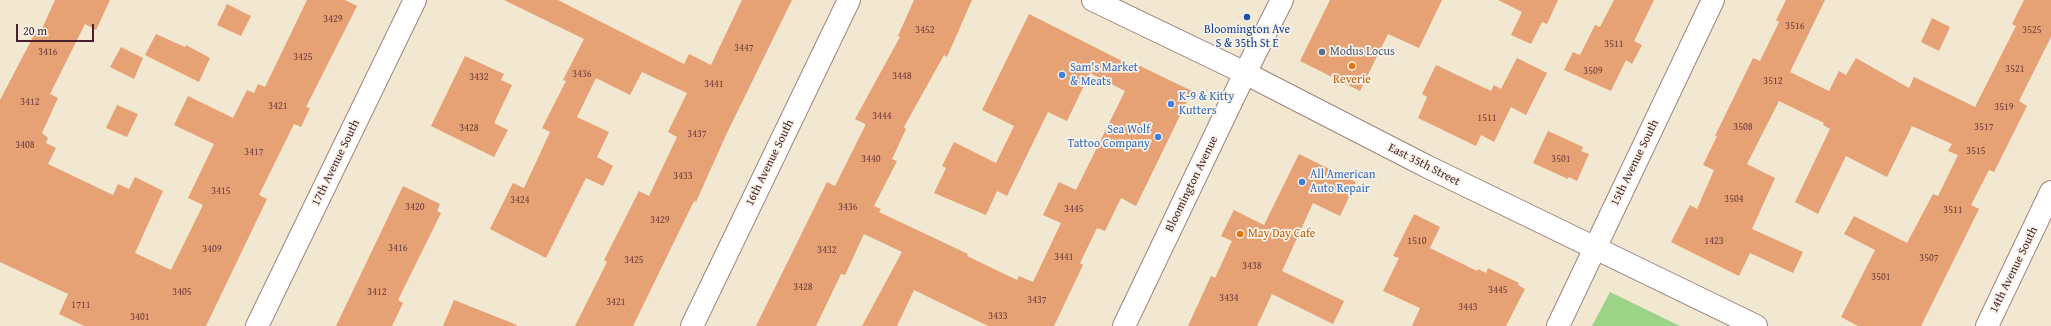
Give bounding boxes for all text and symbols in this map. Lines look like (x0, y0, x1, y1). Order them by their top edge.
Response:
marker: Bloomington Ave S & 35th St E (1242, 12, 1252, 22)
house number: 3429 (323, 13, 343, 25)
scale bar (18, 16, 96, 42)
house number: 3516 (1785, 20, 1805, 32)
text: 20 m (23, 22, 47, 39)
place label: Bloomington Ave S & 35th St E (1204, 23, 1290, 51)
house number: 3452 (915, 24, 935, 36)
house number: 3525 (2022, 24, 2042, 36)
house number: 3511 (1604, 38, 1624, 50)
house number: 3447 (734, 42, 754, 54)
place label: Modus Locus (1330, 45, 1395, 59)
house number: 3416 (38, 46, 58, 58)
marker: Modus Locus (1317, 47, 1327, 57)
house number: 3425 (293, 51, 313, 63)
place label: Sam's Market & Meats (1070, 61, 1138, 89)
marker: Reverie (1347, 61, 1357, 71)
house number: 3521 (2005, 63, 2025, 75)
house number: 3509 (1583, 65, 1603, 77)
house number: 3436 (572, 68, 592, 80)
house number: 3448 (892, 70, 912, 82)
marker: Sam's Market & Meats (1057, 70, 1067, 80)
house number: 3432 (469, 71, 489, 83)
place label: Reverie (1333, 73, 1371, 87)
house number: 3512 (1763, 75, 1783, 87)
house number: 3441 (704, 78, 724, 90)
place label: K-9 & Kitty Kutters (1179, 90, 1234, 118)
house number: 3412 (20, 96, 40, 108)
marker: K-9 & Kitty Kutters (1166, 99, 1176, 109)
house number: 3421 (268, 100, 288, 112)
house number: 3519 (1994, 101, 2014, 113)
house number: 3444 (872, 110, 892, 122)
house number: 1511 (1477, 112, 1497, 124)
street label: 17th Avenue South (309, 118, 363, 208)
street label: 16th Avenue South (743, 118, 797, 208)
street label: 15th Avenue South (1608, 118, 1662, 208)
house number: 3508 (1733, 121, 1753, 133)
house number: 3517 (1974, 121, 1994, 133)
house number: 3428 (459, 122, 479, 134)
place label: Sea Wolf Tattoo Company (1067, 123, 1150, 151)
house number: 3437 (687, 128, 707, 140)
marker: Sea Wolf Tattoo Company (1153, 132, 1163, 142)
street label: Bloomington Avenue (1163, 134, 1221, 234)
house number: 3408 (15, 139, 35, 151)
street label: East 35th Street (1386, 141, 1462, 189)
house number: 3515 (1966, 145, 1986, 157)
house number: 3417 (244, 146, 264, 158)
house number: 3440 (861, 153, 881, 165)
house number: 3501 (1551, 153, 1571, 165)
place label: All American Auto Repair (1310, 168, 1375, 196)
house number: 3433 (673, 170, 693, 182)
marker: All American Auto Repair (1297, 177, 1307, 187)
house number: 3415 (211, 185, 231, 197)
house number: 3504 (1724, 193, 1744, 205)
house number: 3424 (510, 194, 530, 206)
house number: 3420 (405, 201, 425, 213)
house number: 3436 (838, 201, 858, 213)
house number: 3445 (1064, 203, 1084, 215)
house number: 3511 (1943, 204, 1963, 216)
house number: 3429 (650, 214, 670, 226)
street label: 14th Avenue South (1987, 225, 2041, 315)
place label: May Day Cafe (1248, 227, 1315, 241)
marker: May Day Cafe (1235, 229, 1245, 239)
house number: 1510 (1407, 235, 1427, 247)
house number: 1423 (1704, 235, 1724, 247)
house number: 3416 (388, 242, 408, 254)
house number: 3409 (202, 243, 222, 255)
house number: 3432 (817, 244, 837, 256)
house number: 3441 (1054, 251, 1074, 263)
house number: 3507 (1919, 252, 1939, 264)
house number: 3425 (624, 254, 644, 266)
house number: 3438 (1242, 260, 1262, 272)
house number: 3501 (1871, 271, 1891, 283)
house number: 3428 (793, 281, 813, 293)
house number: 3445 (1488, 284, 1508, 296)
house number: 3405 (172, 286, 192, 298)
house number: 3412 (367, 286, 387, 298)
house number: 3434 (1219, 292, 1239, 304)
house number: 3437 (1027, 294, 1047, 306)
house number: 3421 (606, 296, 626, 308)
house number: 1711 (71, 299, 91, 311)
house number: 3443 (1458, 301, 1478, 313)
house number: 3433 (988, 310, 1008, 322)
house number: 3401 (130, 311, 150, 323)

